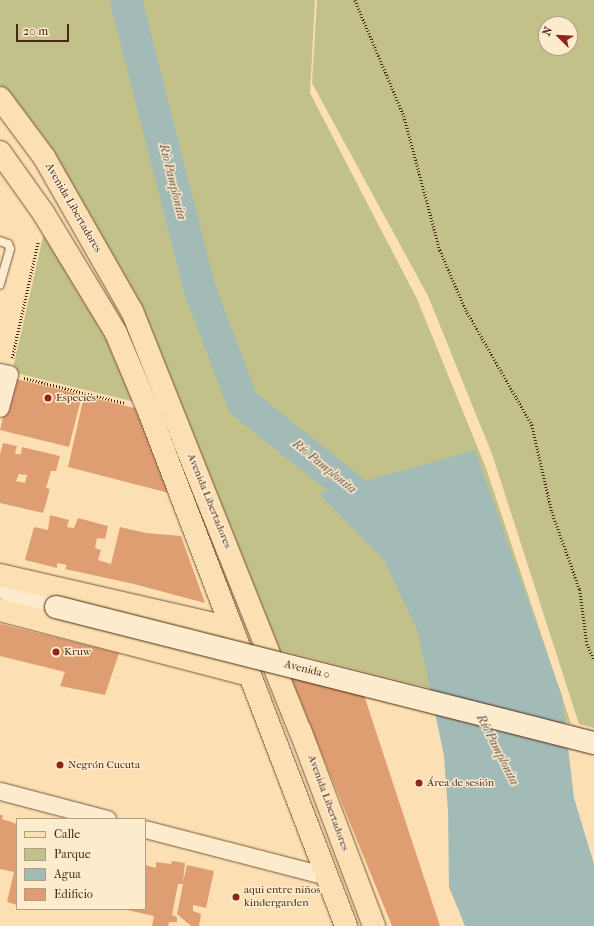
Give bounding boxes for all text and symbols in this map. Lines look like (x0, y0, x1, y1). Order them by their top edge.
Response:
scale bar (18, 16, 71, 42)
north arrow (538, 16, 578, 56)
text: 20 m (23, 24, 48, 38)
text: N (540, 25, 555, 38)
water label: Río Pamplonita (156, 143, 188, 221)
street label: Avenida Libertadores (42, 161, 104, 255)
place label: Especies (56, 391, 96, 405)
marker: Especies (43, 393, 53, 403)
water label: Río Pamplonita (289, 437, 359, 497)
street label: Avenida Libertadores (184, 452, 234, 550)
place label: Kruw (64, 645, 91, 659)
marker: Kruw (51, 647, 61, 657)
street label: Avenida 0 (283, 658, 331, 682)
water label: Río Pamplonita (473, 712, 521, 788)
street label: Avenida Libertadores (305, 753, 351, 853)
place label: Negrón Cucuta (68, 758, 140, 772)
marker: Negrón Cucuta (55, 760, 65, 770)
place label: Área de sesión (427, 776, 494, 790)
marker: Área de sesión (414, 778, 424, 788)
legend (16, 818, 146, 910)
text: Calle (54, 827, 80, 841)
text: Parque (54, 847, 91, 861)
text: Agua (54, 867, 81, 881)
place label: aqui entre niños kindergarden (244, 884, 320, 910)
text: Edificio (54, 887, 93, 901)
marker: aqui entre niños kindergarden (231, 892, 241, 902)

